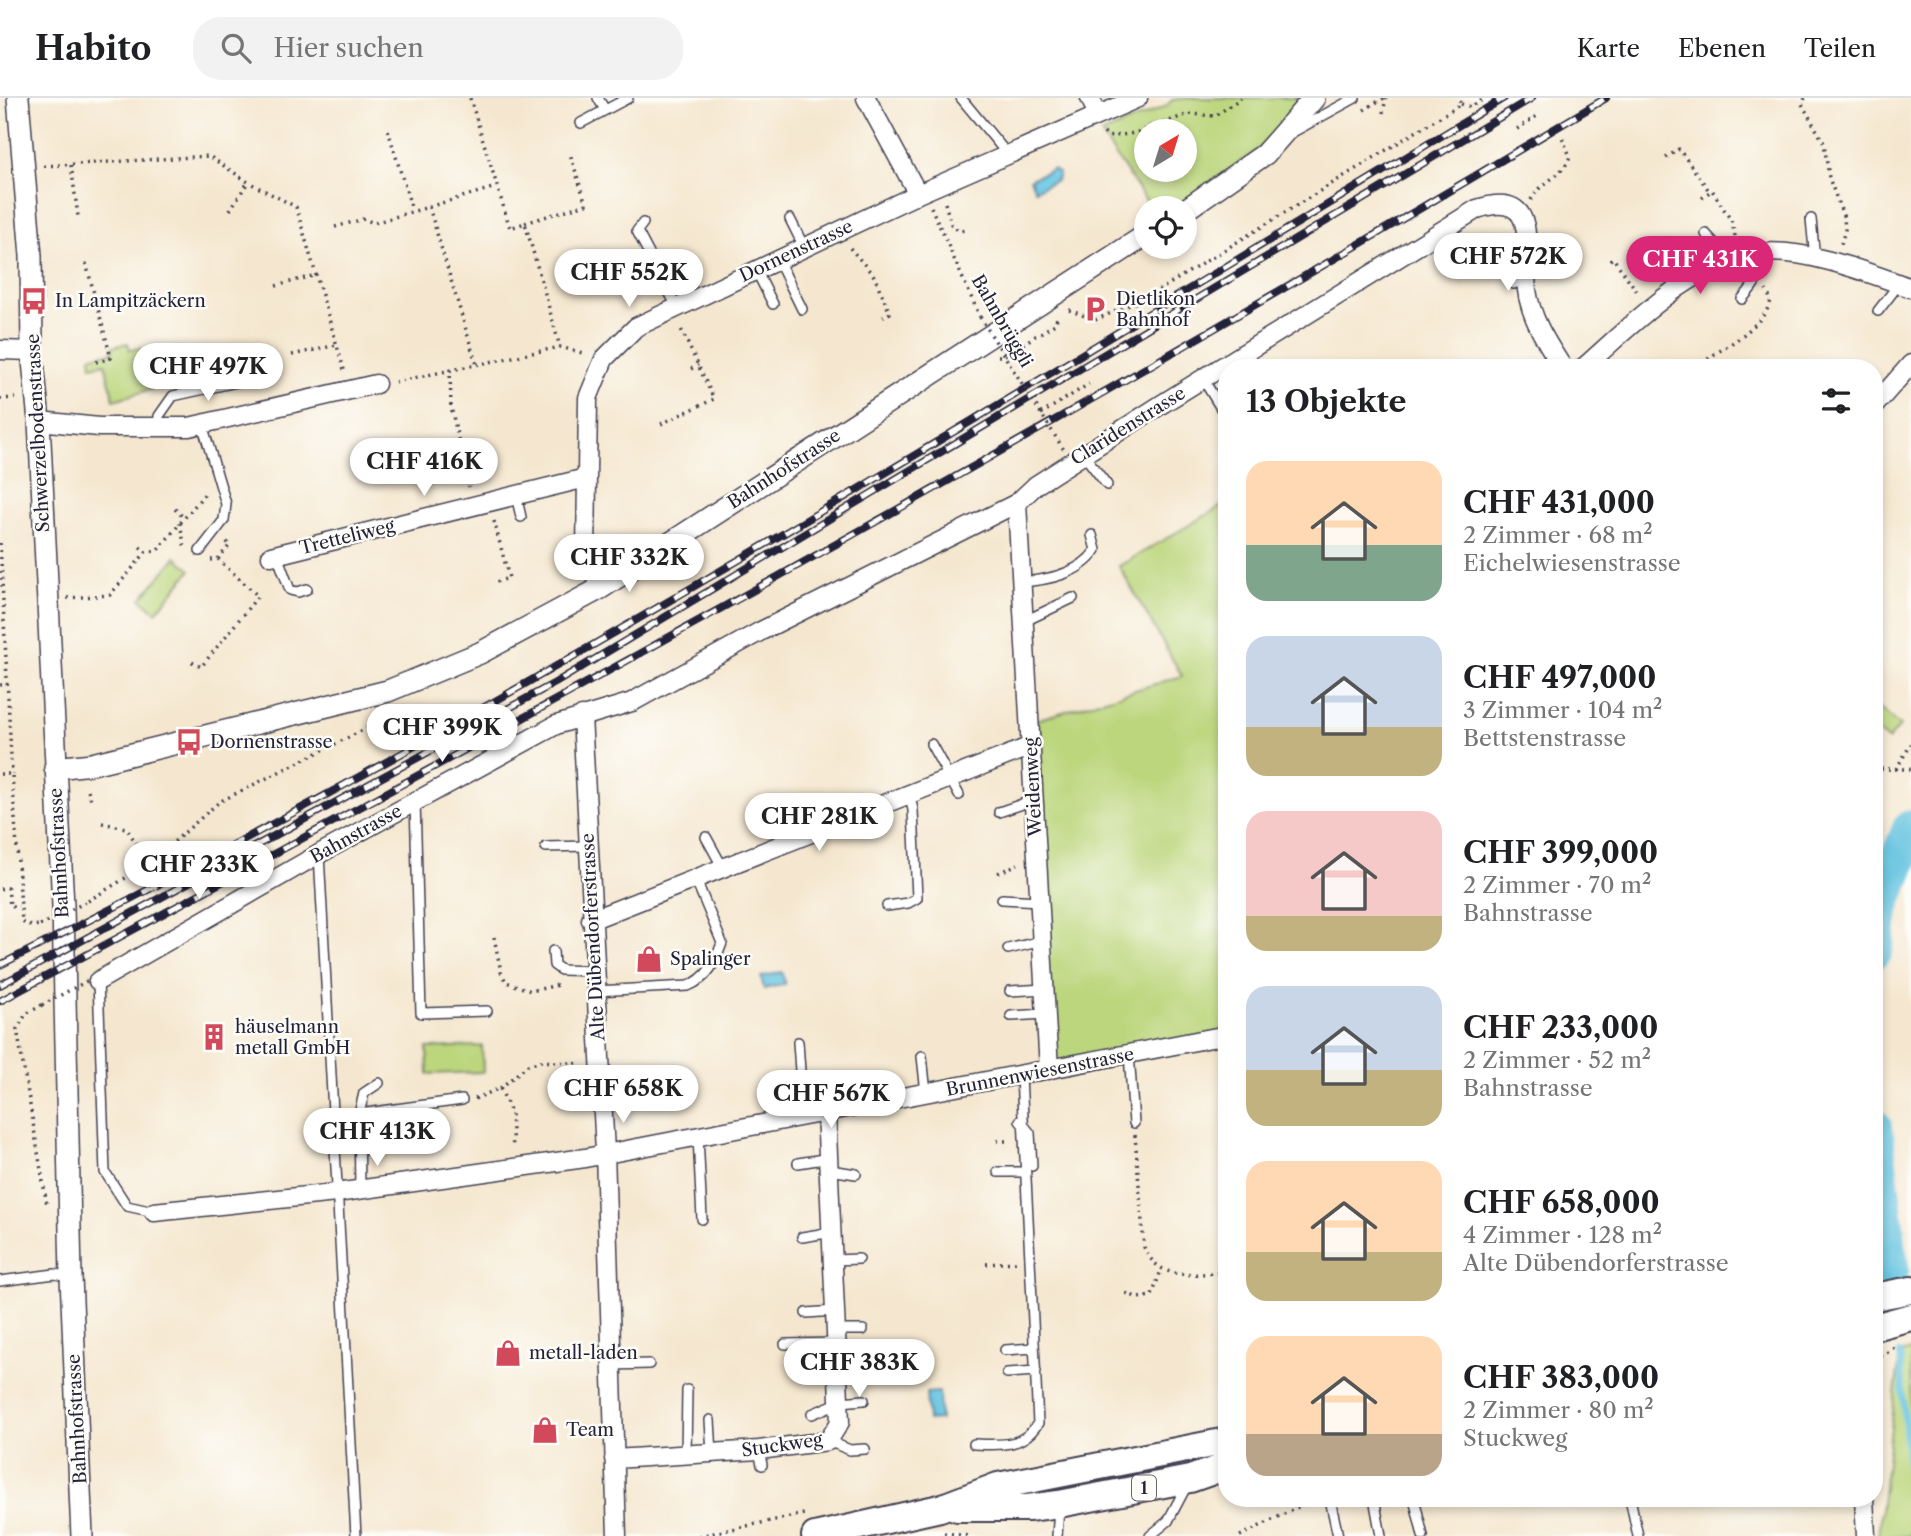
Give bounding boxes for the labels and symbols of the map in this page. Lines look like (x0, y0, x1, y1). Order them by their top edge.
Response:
north arrow (1134, 119, 1197, 182)
street label: Dornenstrasse (736, 215, 856, 287)
pin: CHF 572K (1436, 234, 1580, 293)
pin: CHF 431K (1628, 236, 1772, 296)
pin: CHF 552K (557, 250, 701, 309)
street label: Bahnbrüggli (967, 271, 1038, 372)
bus stop icon: In Lampitzäckern (19, 286, 49, 316)
place label: Dietlikon Bahnhof (1116, 288, 1195, 331)
place label: In Lampitzäckern (55, 290, 206, 312)
parking icon: Dietlikon Bahnhof (1080, 294, 1110, 324)
street label: Schwerzelbodenstrasse (22, 333, 54, 533)
pin: CHF 497K (136, 344, 280, 403)
street label: Claridenstrasse (1067, 382, 1189, 470)
street label: Bahnhofstrasse (723, 424, 845, 514)
pin: CHF 416K (352, 438, 496, 498)
street label: Tretteliweg (297, 514, 397, 559)
pin: CHF 332K (557, 534, 701, 594)
pin: CHF 399K (370, 704, 514, 764)
bus stop icon: Dornenstrasse (174, 727, 204, 757)
place label: Dornenstrasse (210, 731, 333, 753)
street label: Weidenweg (1019, 736, 1047, 838)
street label: Bahnhofstrasse (45, 787, 73, 919)
pin: CHF 281K (747, 794, 891, 853)
street label: Bahnstrasse (306, 800, 406, 868)
street label: Alte Dübendorferstrasse (577, 833, 609, 1042)
pin: CHF 233K (127, 842, 271, 901)
shop icon: Spalinger (634, 944, 664, 974)
place label: Spalinger (670, 948, 751, 970)
place label: häuselmann metall GmbH (235, 1016, 350, 1059)
building icon: häuselmann metall GmbH (199, 1022, 229, 1052)
street label: Brunnenwiesenstrasse (944, 1043, 1136, 1101)
pin: CHF 658K (551, 1066, 695, 1125)
pin: CHF 567K (759, 1070, 903, 1130)
pin: CHF 413K (305, 1108, 449, 1168)
shop icon: metall-laden (493, 1338, 523, 1368)
pin: CHF 383K (787, 1340, 931, 1399)
place label: metall-laden (529, 1342, 638, 1364)
street label: Bahnhofstrasse (63, 1353, 91, 1485)
shop icon: Team (530, 1415, 560, 1445)
place label: Team (566, 1419, 614, 1441)
street label: Stuckweg (740, 1428, 824, 1462)
road number: 1 (1132, 1476, 1156, 1500)

